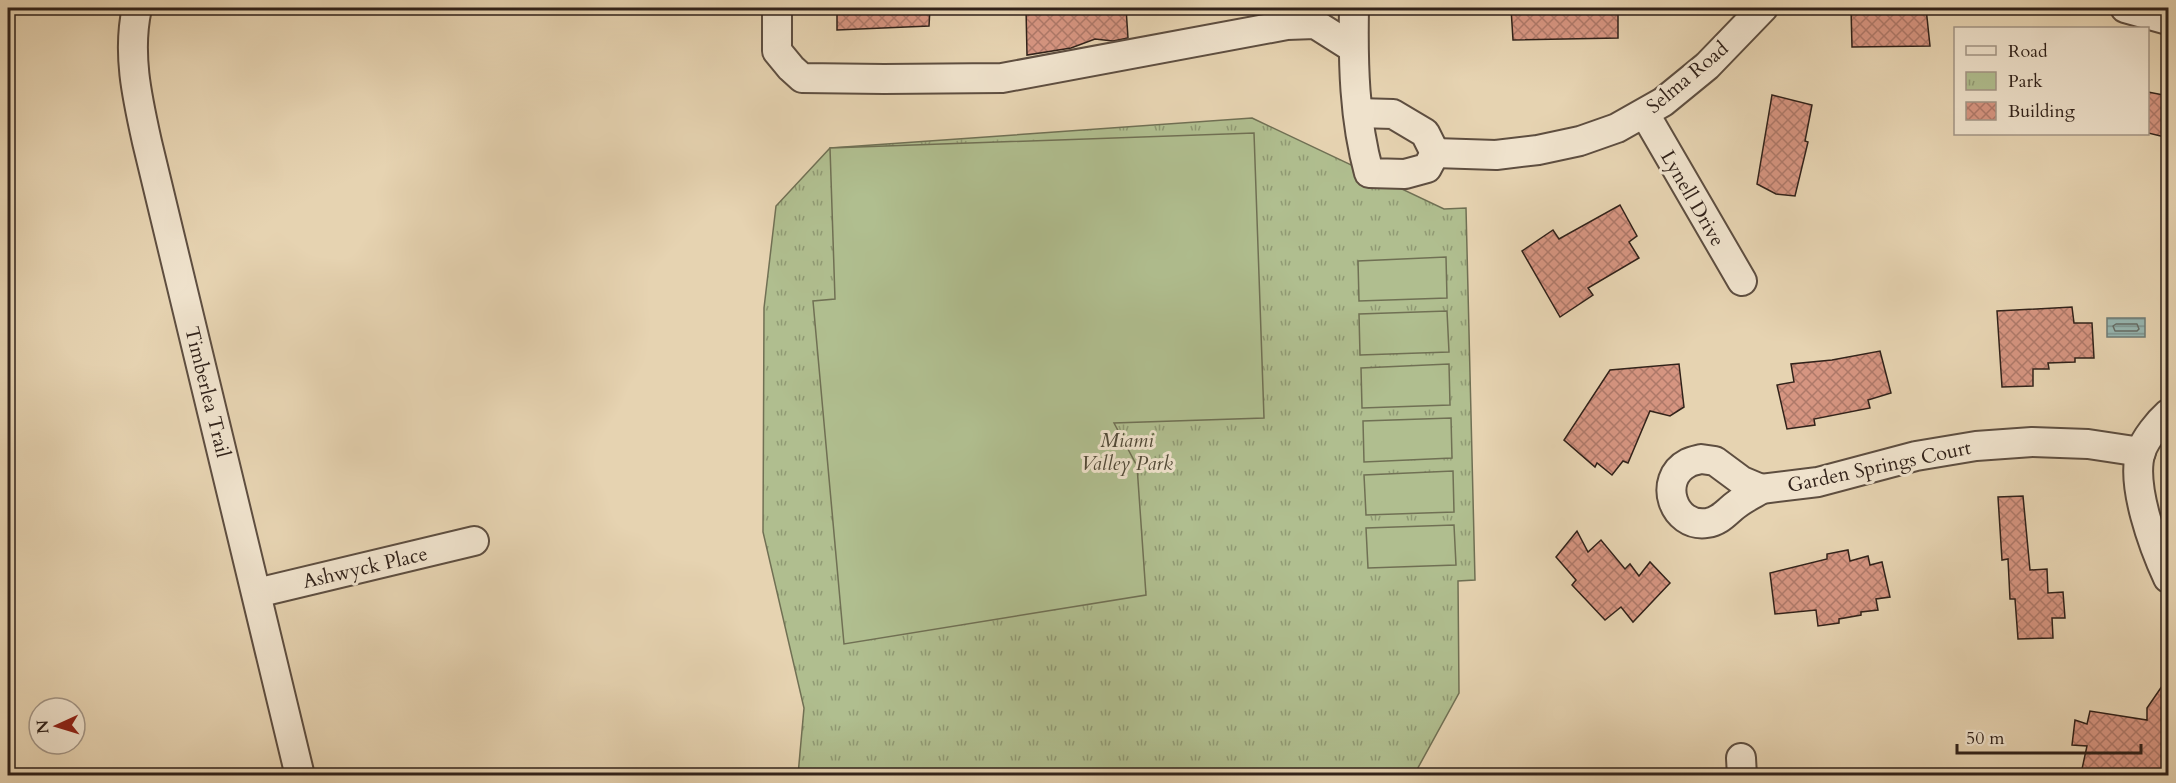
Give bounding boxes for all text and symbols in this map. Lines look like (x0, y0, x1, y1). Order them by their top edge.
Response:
legend (1954, 27, 2149, 135)
street label: Selma Road (1641, 35, 1734, 120)
text: Road (2008, 39, 2048, 64)
text: Park (2008, 69, 2043, 94)
text: Building (2008, 99, 2076, 124)
street label: Lynell Drive (1654, 145, 1731, 251)
street label: Timberlea Trail (178, 324, 237, 460)
park label: Miami Valley Park (1081, 427, 1173, 477)
street label: Garden Springs Court (1785, 434, 1974, 499)
street label: Ashwyck Place (300, 540, 430, 595)
north arrow (27, 696, 87, 756)
scale bar (1957, 717, 2142, 755)
text: N (32, 719, 54, 735)
text: 50 m (1966, 726, 2005, 751)

